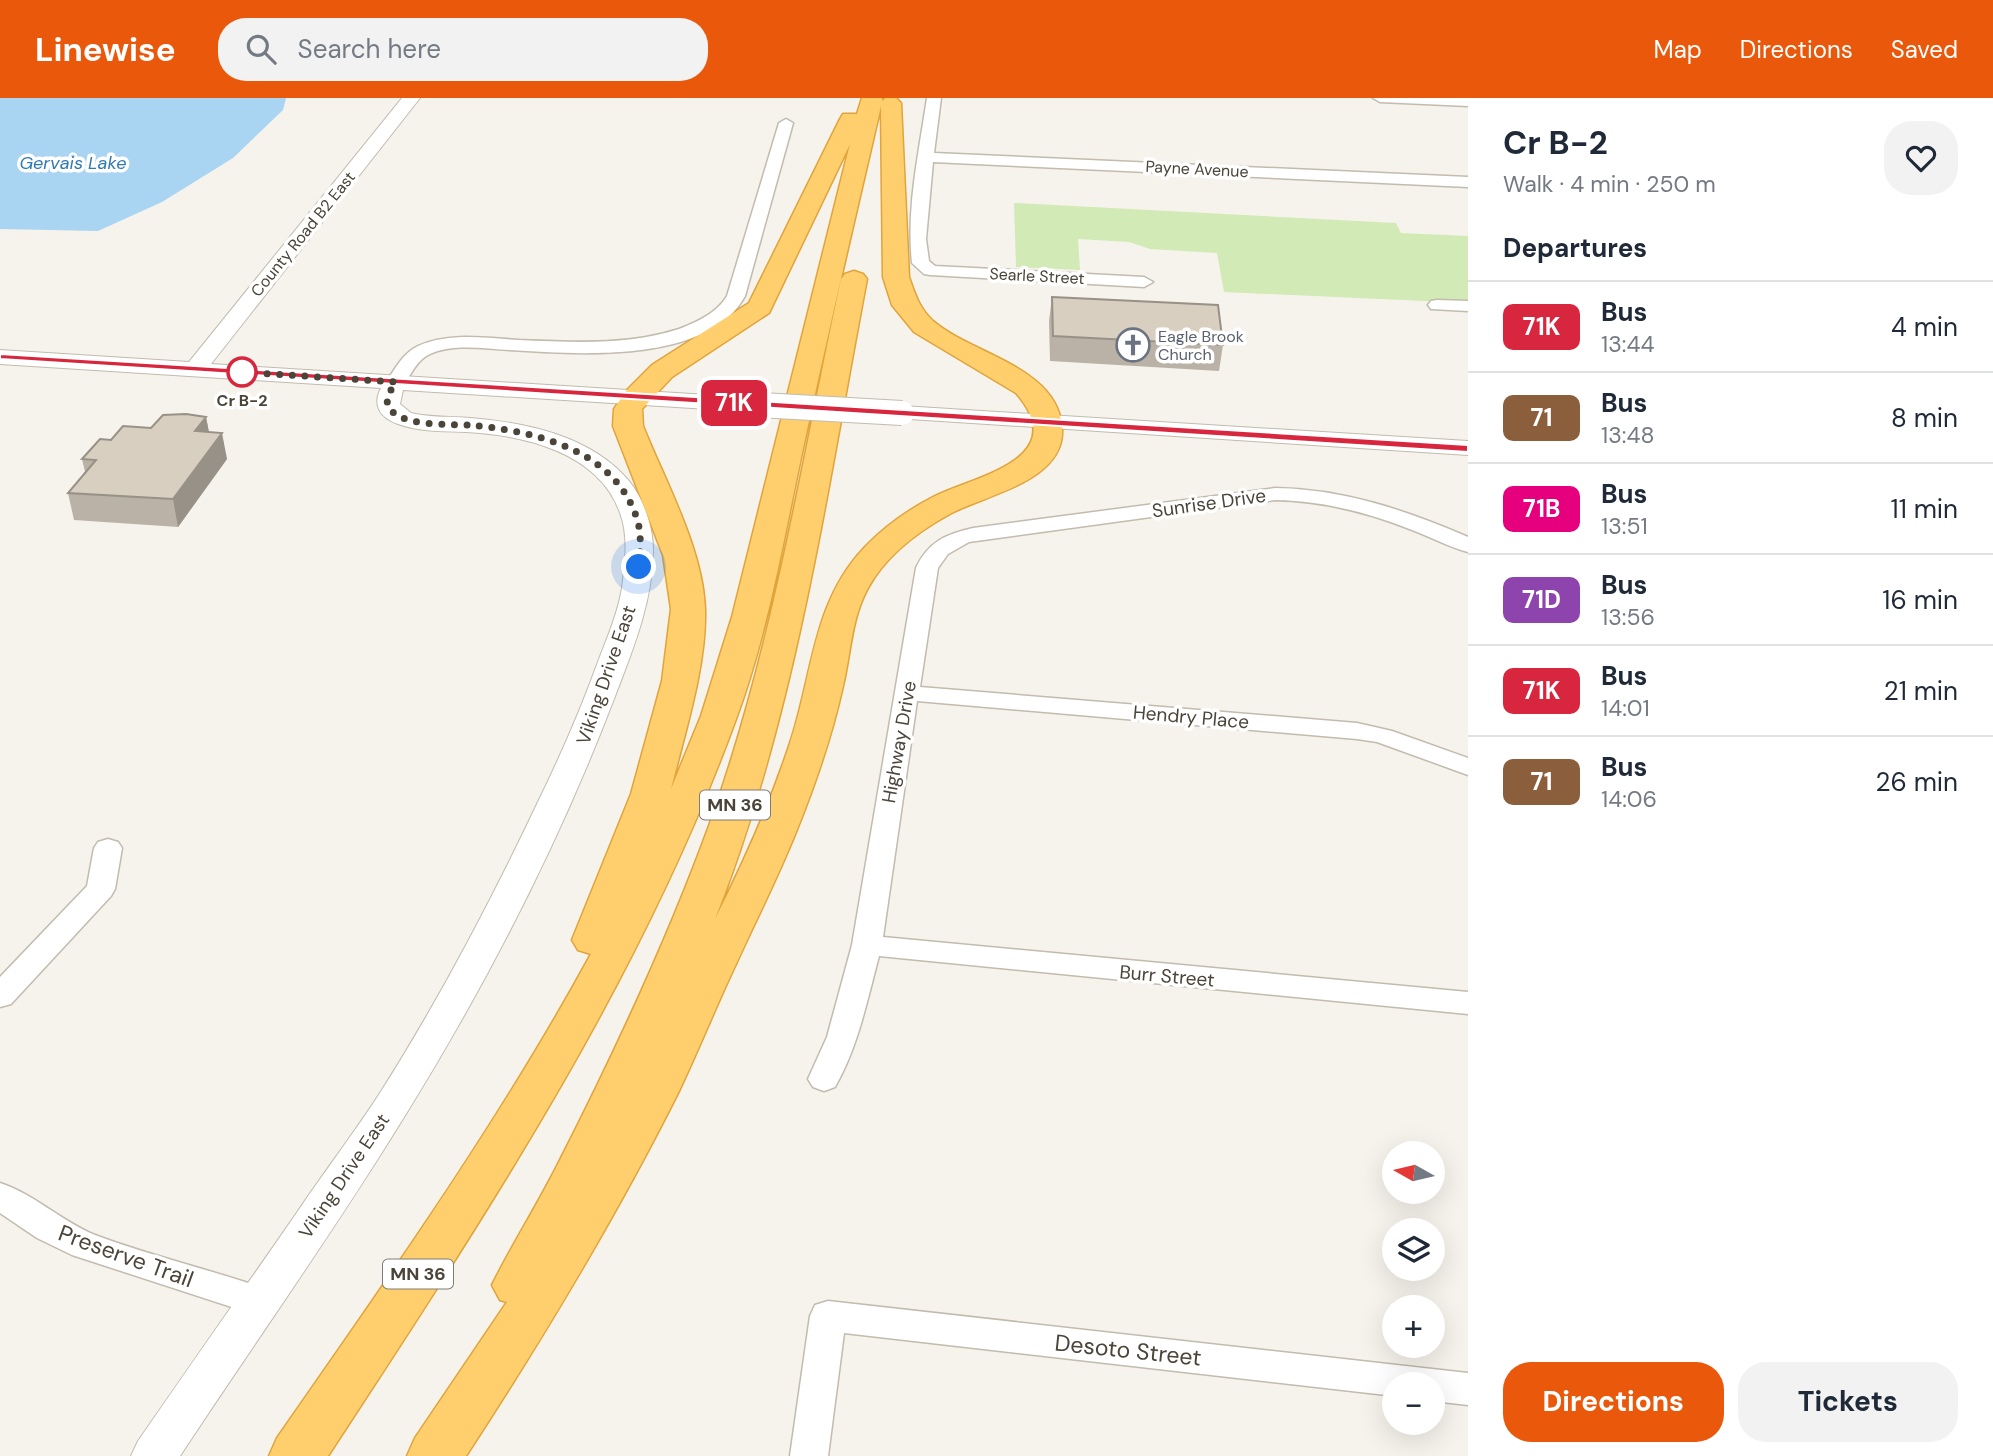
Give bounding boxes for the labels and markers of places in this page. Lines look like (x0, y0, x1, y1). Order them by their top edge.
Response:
church icon: Eagle Brook Church (1114, 326, 1152, 364)
place label: Eagle Brook Church (1158, 326, 1244, 365)
marker: Cr B-2 (227, 357, 257, 387)
place label: Cr B-2 (217, 390, 267, 411)

